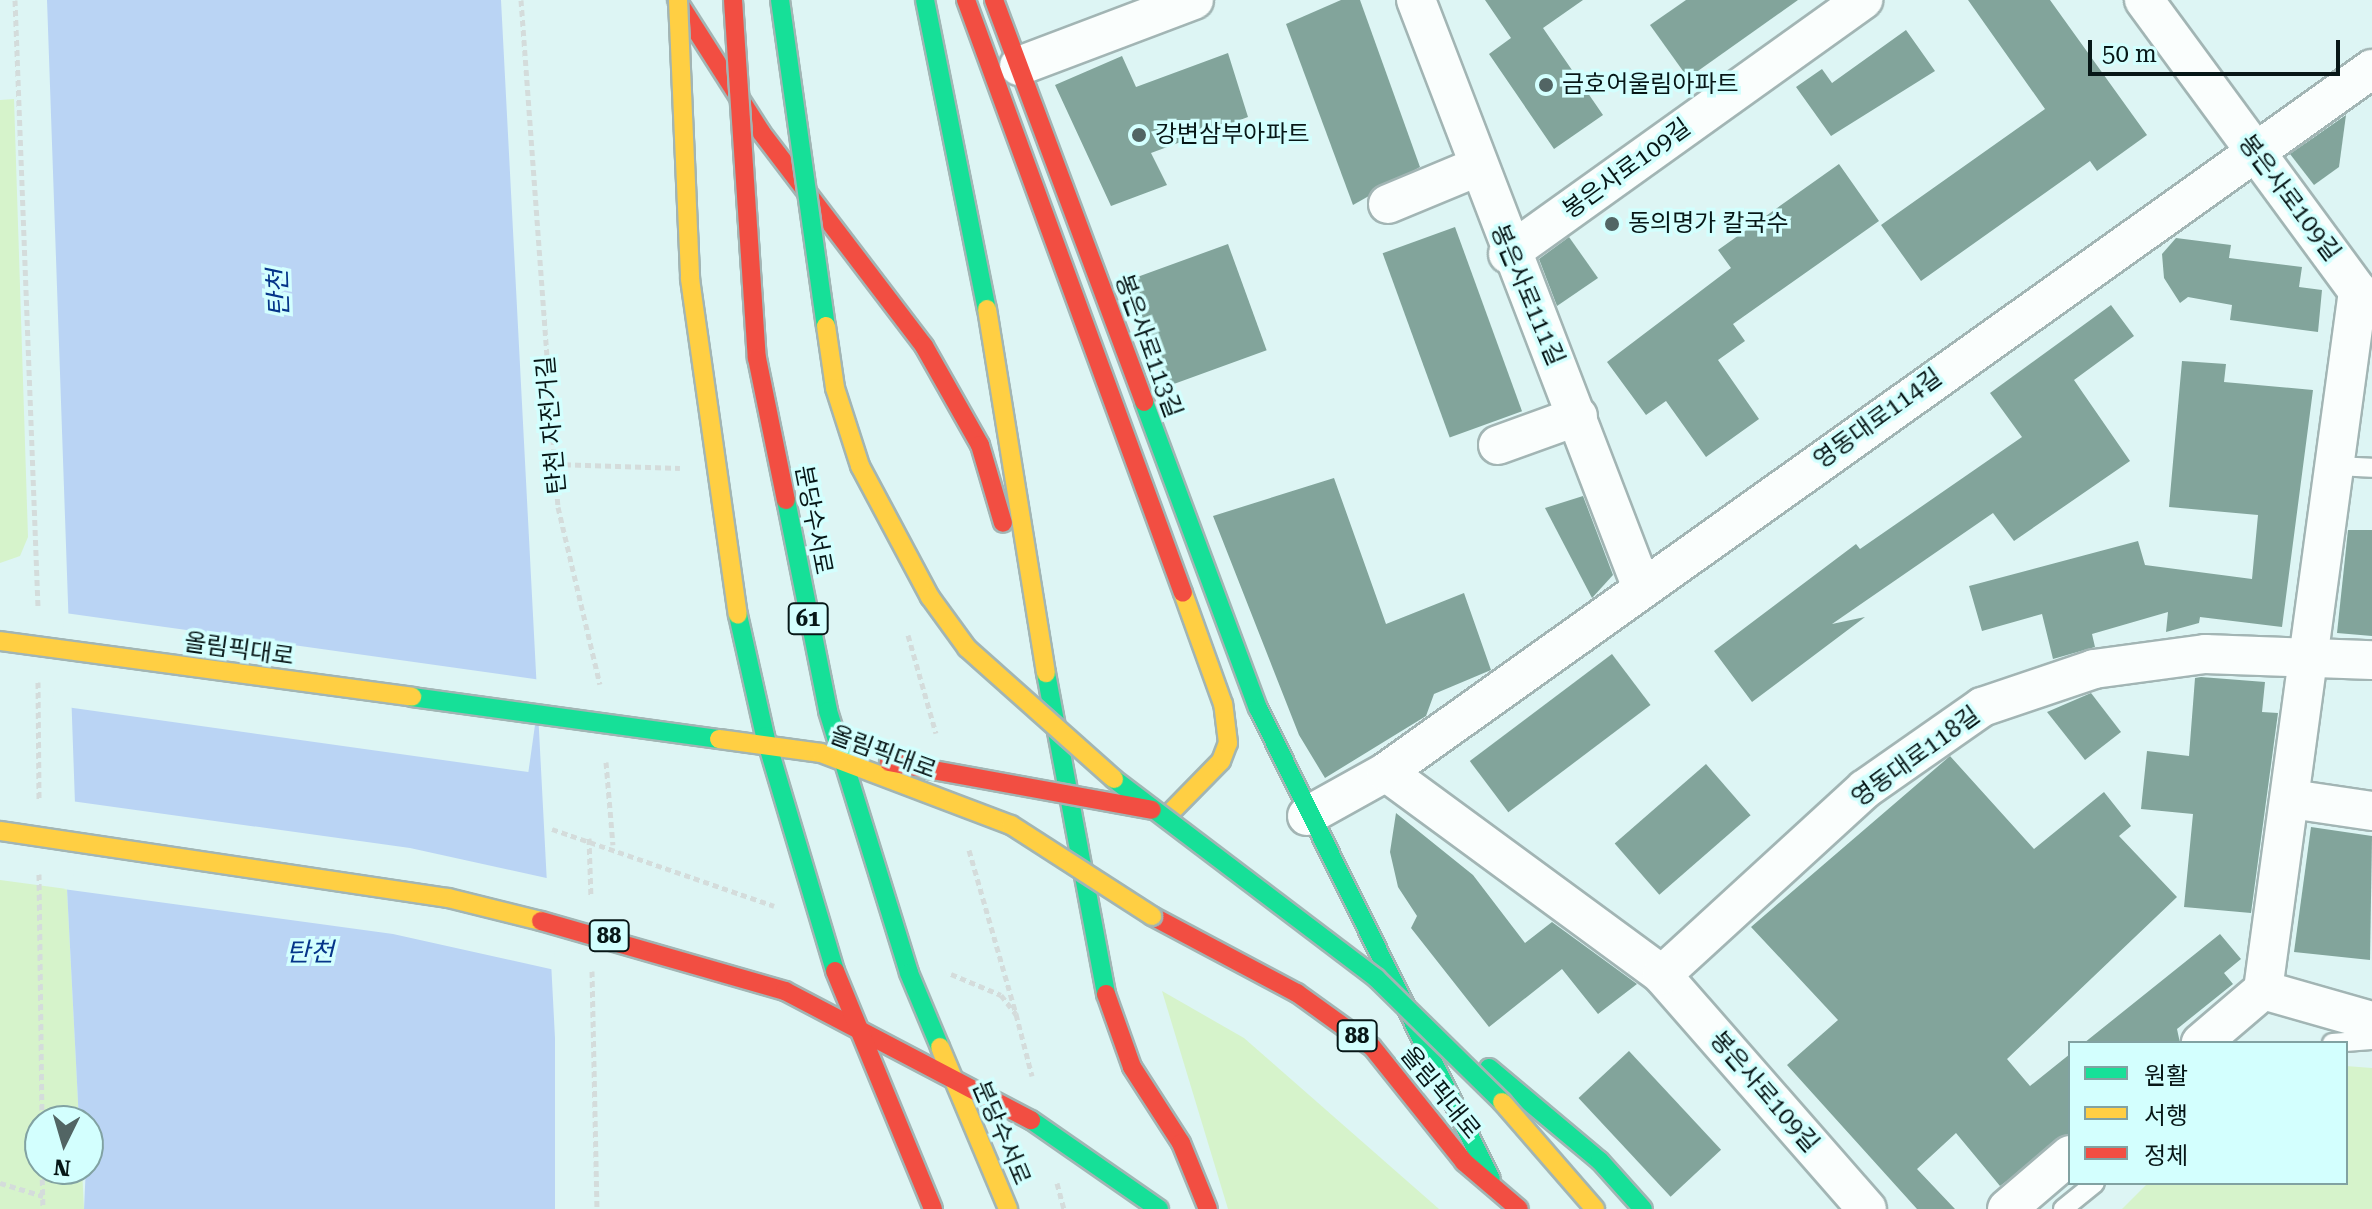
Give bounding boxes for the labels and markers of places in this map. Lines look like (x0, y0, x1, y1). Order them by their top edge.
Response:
place label: 금호어울림아파트 (1562, 71, 1739, 99)
marker: 금호어울림아파트 (1537, 76, 1555, 94)
place label: 강변삼부아파트 (1155, 121, 1310, 149)
marker: 강변삼부아파트 (1130, 126, 1148, 144)
place label: 동의명가 칼국수 (1628, 210, 1789, 238)
marker: 동의명가 칼국수 (1603, 215, 1621, 233)

